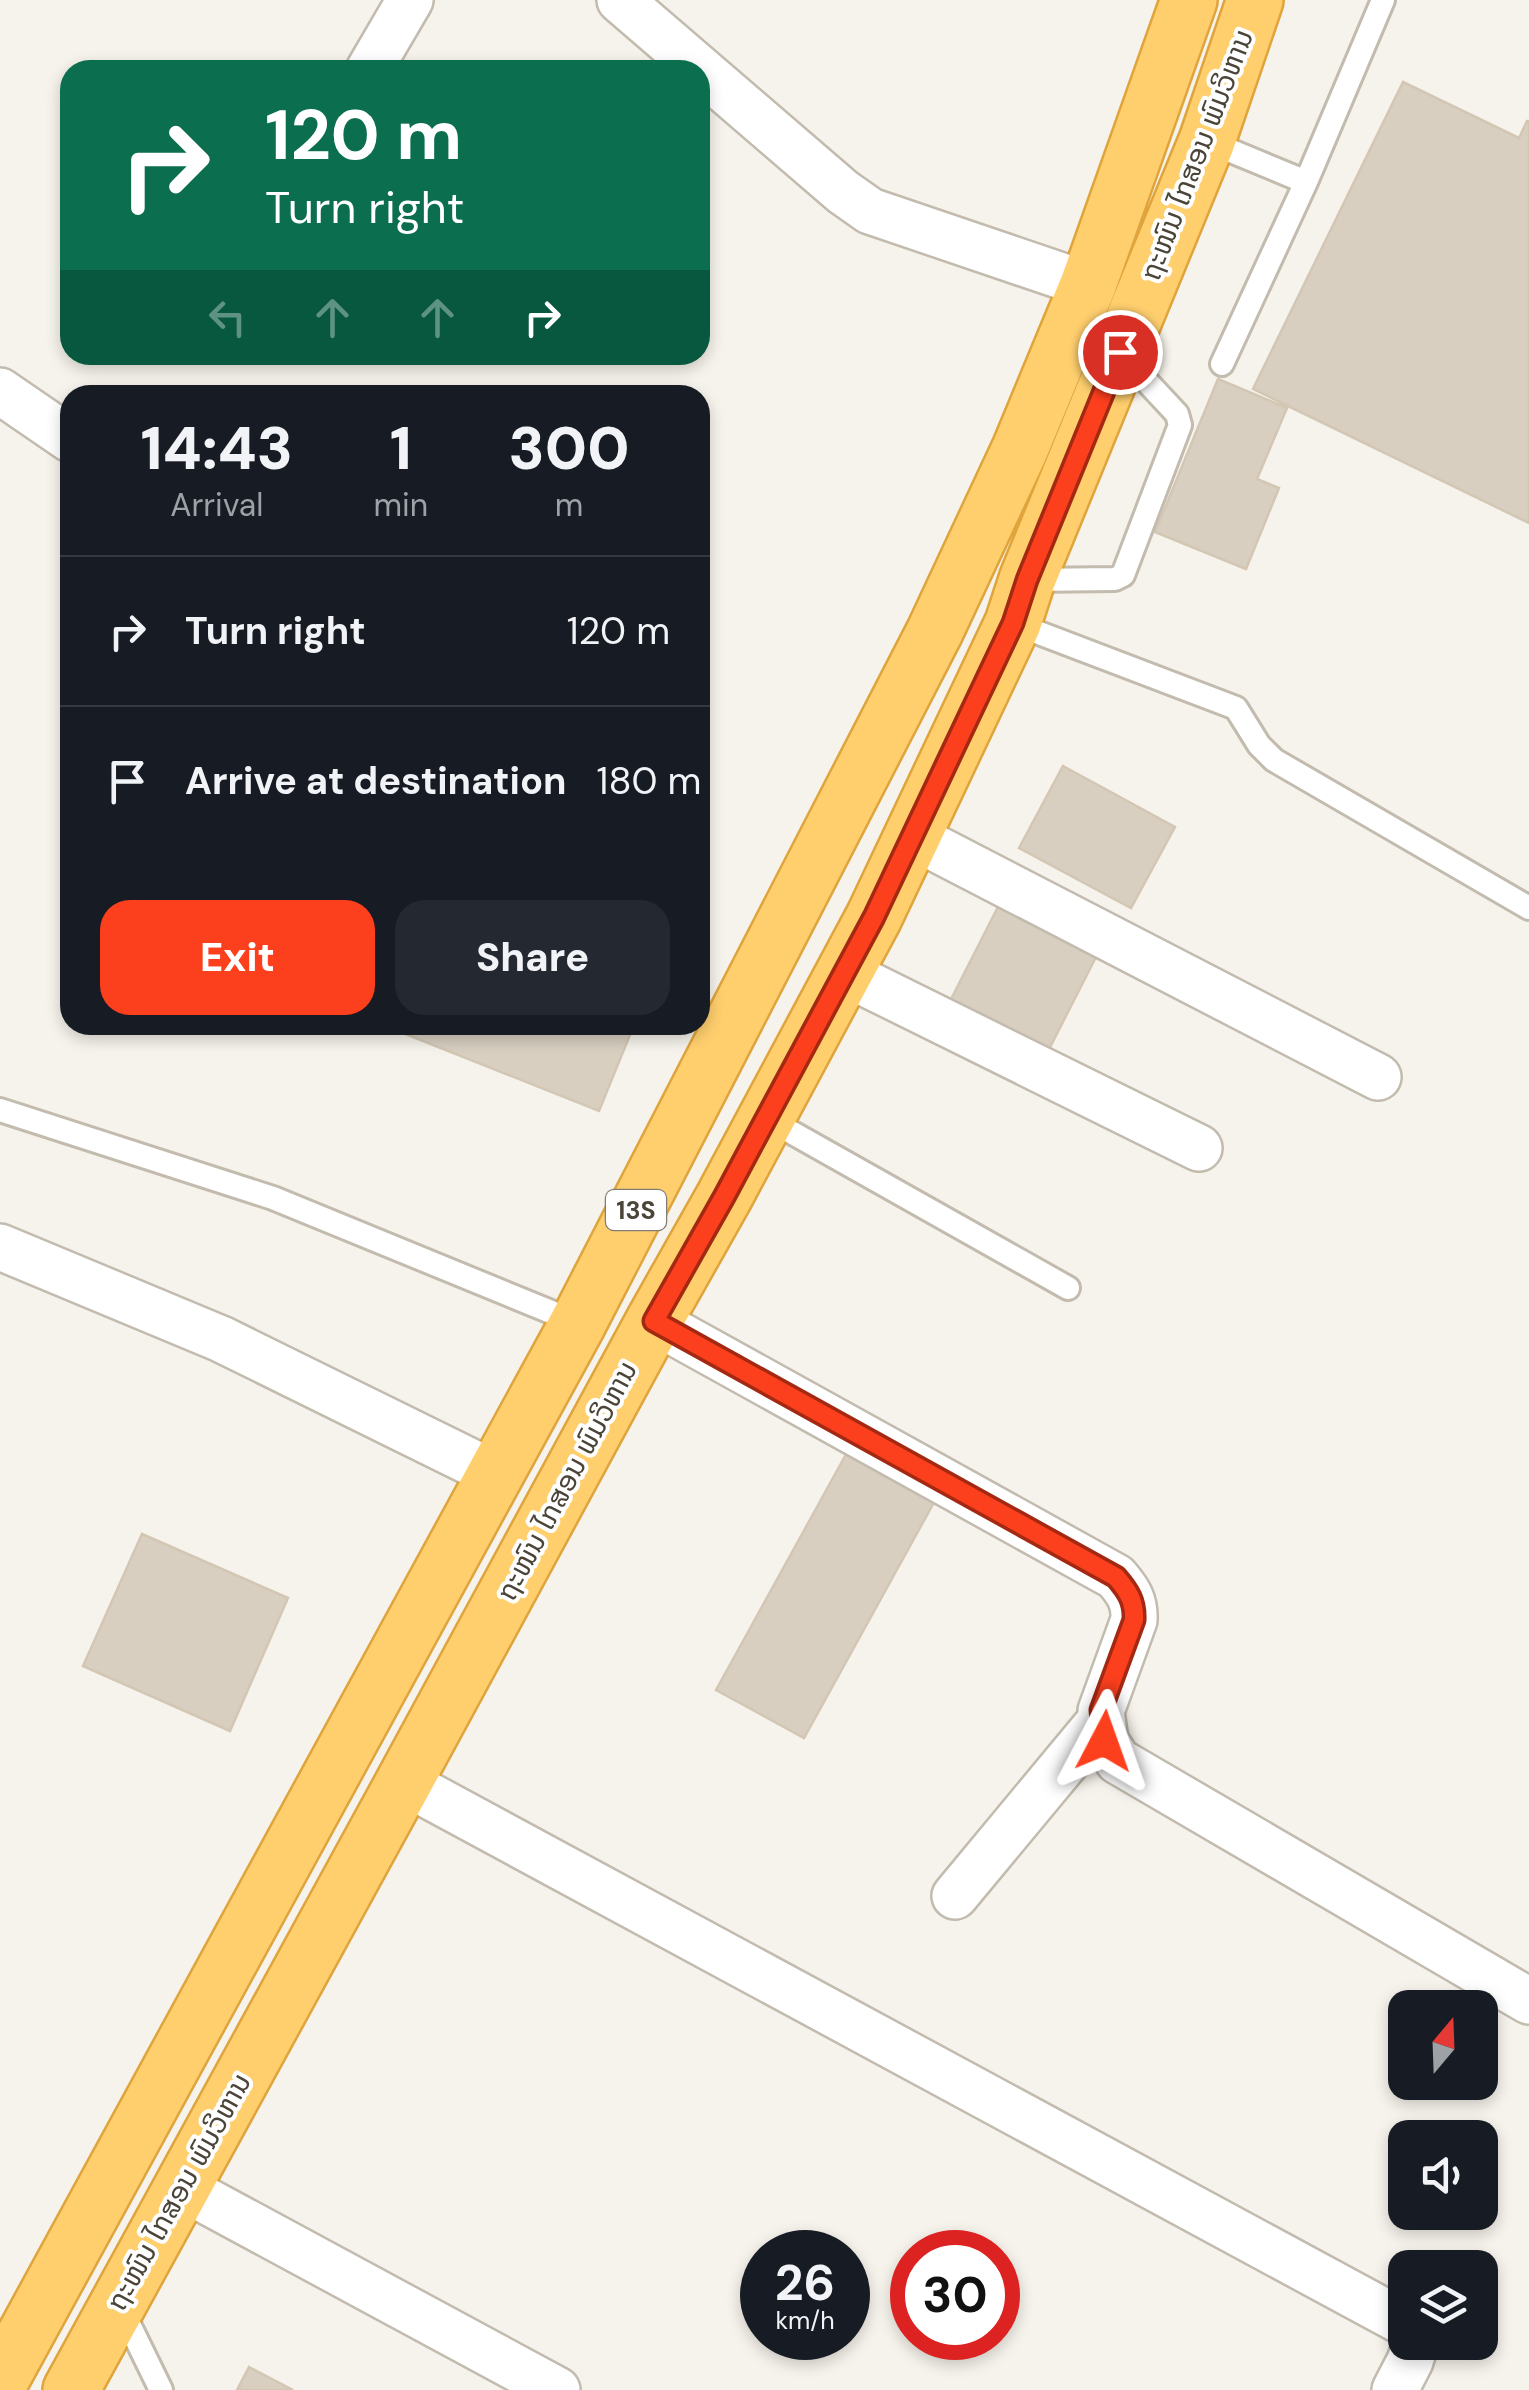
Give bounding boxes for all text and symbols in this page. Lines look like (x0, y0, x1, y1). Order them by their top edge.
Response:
street label: ຖະໜົນ ໄກສອນ ພົມວິຫານ (1132, 24, 1262, 286)
text: 120 m (265, 90, 462, 181)
icon: right (100, 100, 230, 230)
text: Turn right (265, 178, 464, 237)
icon: left (200, 290, 255, 345)
icon: ahead (305, 290, 360, 345)
icon: ahead (410, 290, 465, 345)
icon: right (515, 290, 570, 345)
pin (1078, 310, 1163, 395)
icon: arrive (1093, 325, 1148, 380)
text: 14:43 (140, 409, 293, 488)
text: 1 (390, 409, 412, 488)
text: 300 (509, 409, 630, 488)
text: Arrival (170, 484, 263, 526)
text: min (374, 484, 428, 526)
text: m (555, 484, 583, 526)
icon: right (100, 604, 155, 659)
text: Turn right (185, 606, 366, 656)
text: 120 m (567, 606, 670, 656)
icon: arrive (100, 754, 155, 809)
text: Arrive at destination (185, 756, 567, 806)
text: 180 m (597, 756, 701, 806)
button: Exit (100, 900, 375, 1015)
button: Share (395, 900, 670, 1015)
road number: 13S (606, 1190, 666, 1230)
street label: ຖະໜົນ ໄກສອນ ພົມວິຫານ (488, 1355, 646, 1607)
position arrow (1052, 1689, 1156, 1793)
north arrow (1388, 1990, 1498, 2100)
map controls (1388, 1990, 1498, 2360)
street label: ຖະໜົນ ໄກສອນ ພົມວິຫານ (98, 2067, 260, 2317)
button: sound (1388, 2120, 1498, 2230)
speed limit sign: 30 (890, 2230, 1020, 2360)
text: 26 (775, 2250, 835, 2316)
button: layers (1388, 2250, 1498, 2360)
text: km/h (775, 2304, 835, 2337)

